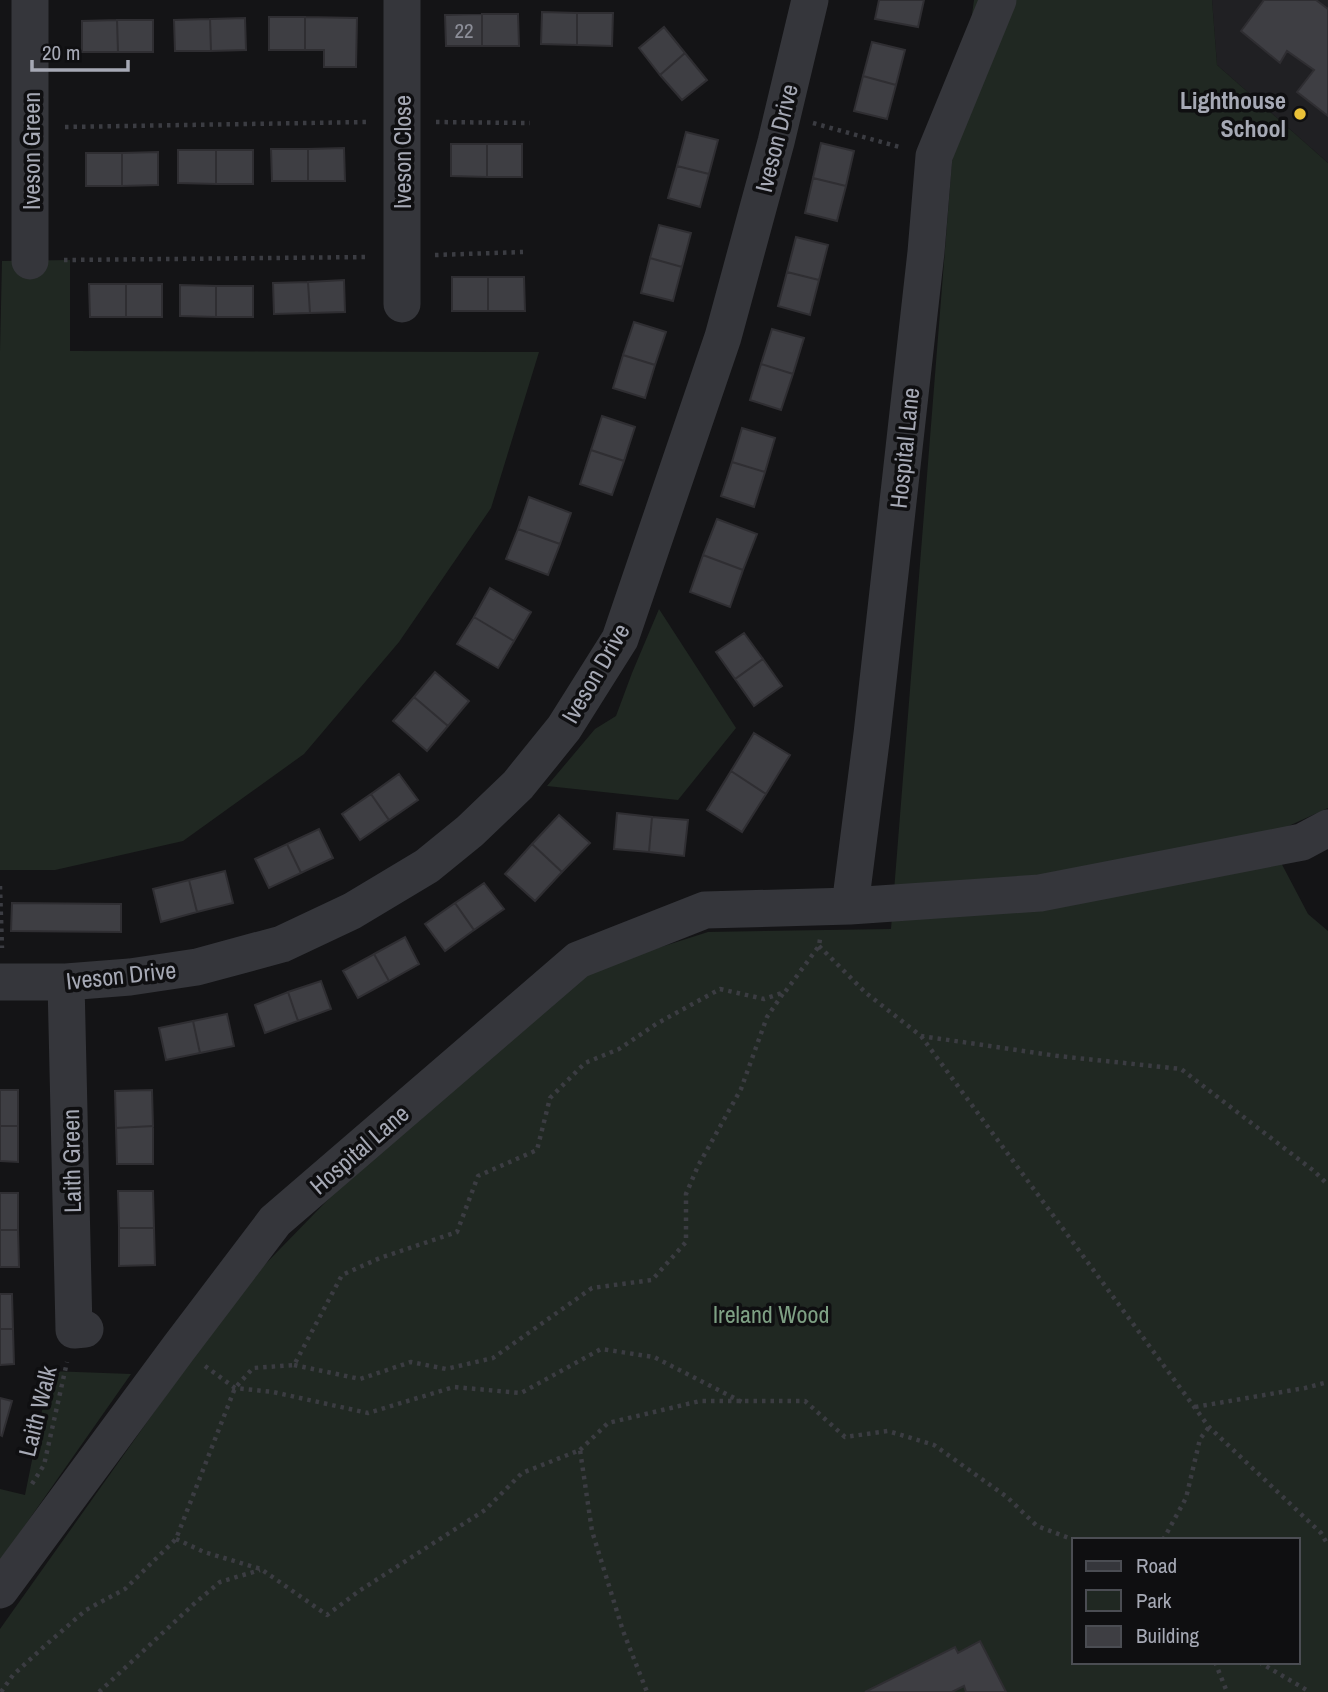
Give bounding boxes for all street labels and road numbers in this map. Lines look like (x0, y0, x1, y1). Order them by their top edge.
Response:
street label: Iveson Drive (747, 81, 805, 195)
street label: Iveson Green (15, 92, 47, 210)
street label: Iveson Close (386, 95, 418, 209)
street label: Hospital Lane (882, 386, 926, 510)
street label: Iveson Drive (554, 617, 636, 729)
street label: Iveson Drive (64, 953, 178, 997)
street label: Hospital Lane (303, 1097, 415, 1201)
street label: Laith Green (54, 1109, 88, 1213)
street label: Laith Walk (10, 1362, 64, 1460)

